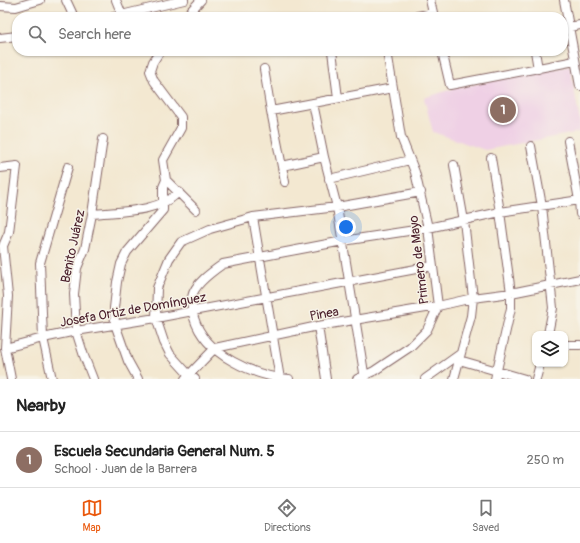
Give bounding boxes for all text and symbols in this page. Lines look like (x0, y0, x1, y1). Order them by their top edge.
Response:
search box (12, 12, 568, 56)
icon: search (26, 23, 48, 45)
text: Search here (58, 25, 131, 44)
pin: 1 (490, 95, 516, 125)
street label: Benito Juárez (57, 208, 89, 284)
street label: Primero de Mayo (406, 215, 432, 305)
your location (336, 217, 356, 237)
street label: Josefa Ortiz de Domínguez (59, 289, 208, 331)
street label: Pinea (308, 304, 340, 324)
map controls (532, 331, 568, 367)
button: layers (532, 331, 568, 367)
text: Nearby (16, 395, 65, 416)
text: Escuela Secundaria General Num. 5 (54, 442, 275, 461)
text: 1 (26, 452, 32, 468)
text: 250 m (526, 452, 564, 468)
text: School · Juan de la Barrera (54, 461, 197, 477)
tab: Map (81, 497, 103, 534)
tab: Directions (264, 497, 311, 534)
tab: Saved (472, 497, 499, 534)

